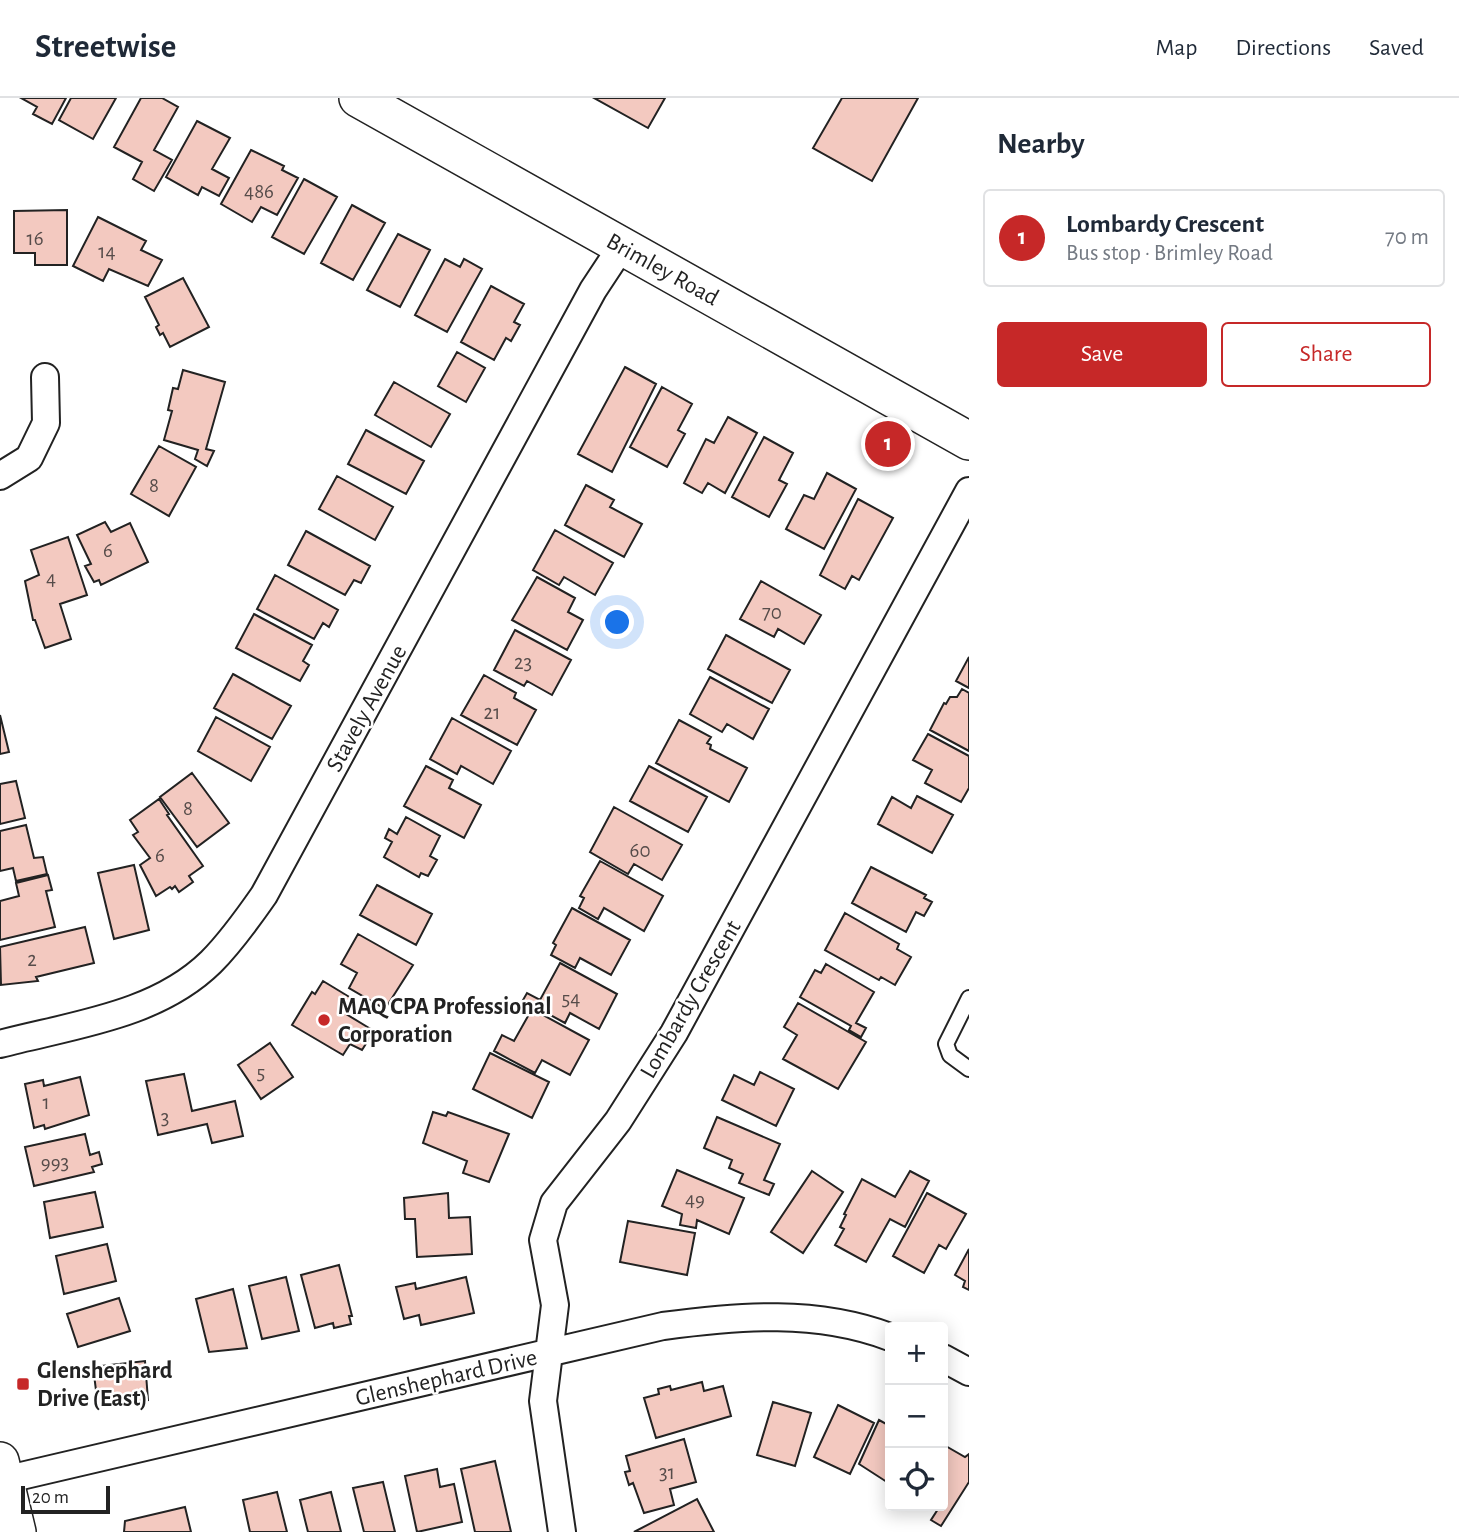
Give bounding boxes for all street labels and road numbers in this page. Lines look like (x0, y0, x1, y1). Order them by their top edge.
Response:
street label: Brimley Road (602, 229, 723, 311)
street label: Stavely Avenue (322, 641, 411, 776)
street label: Lombardy Crescent (636, 916, 746, 1083)
street label: Glenshephard Drive (353, 1345, 539, 1411)

